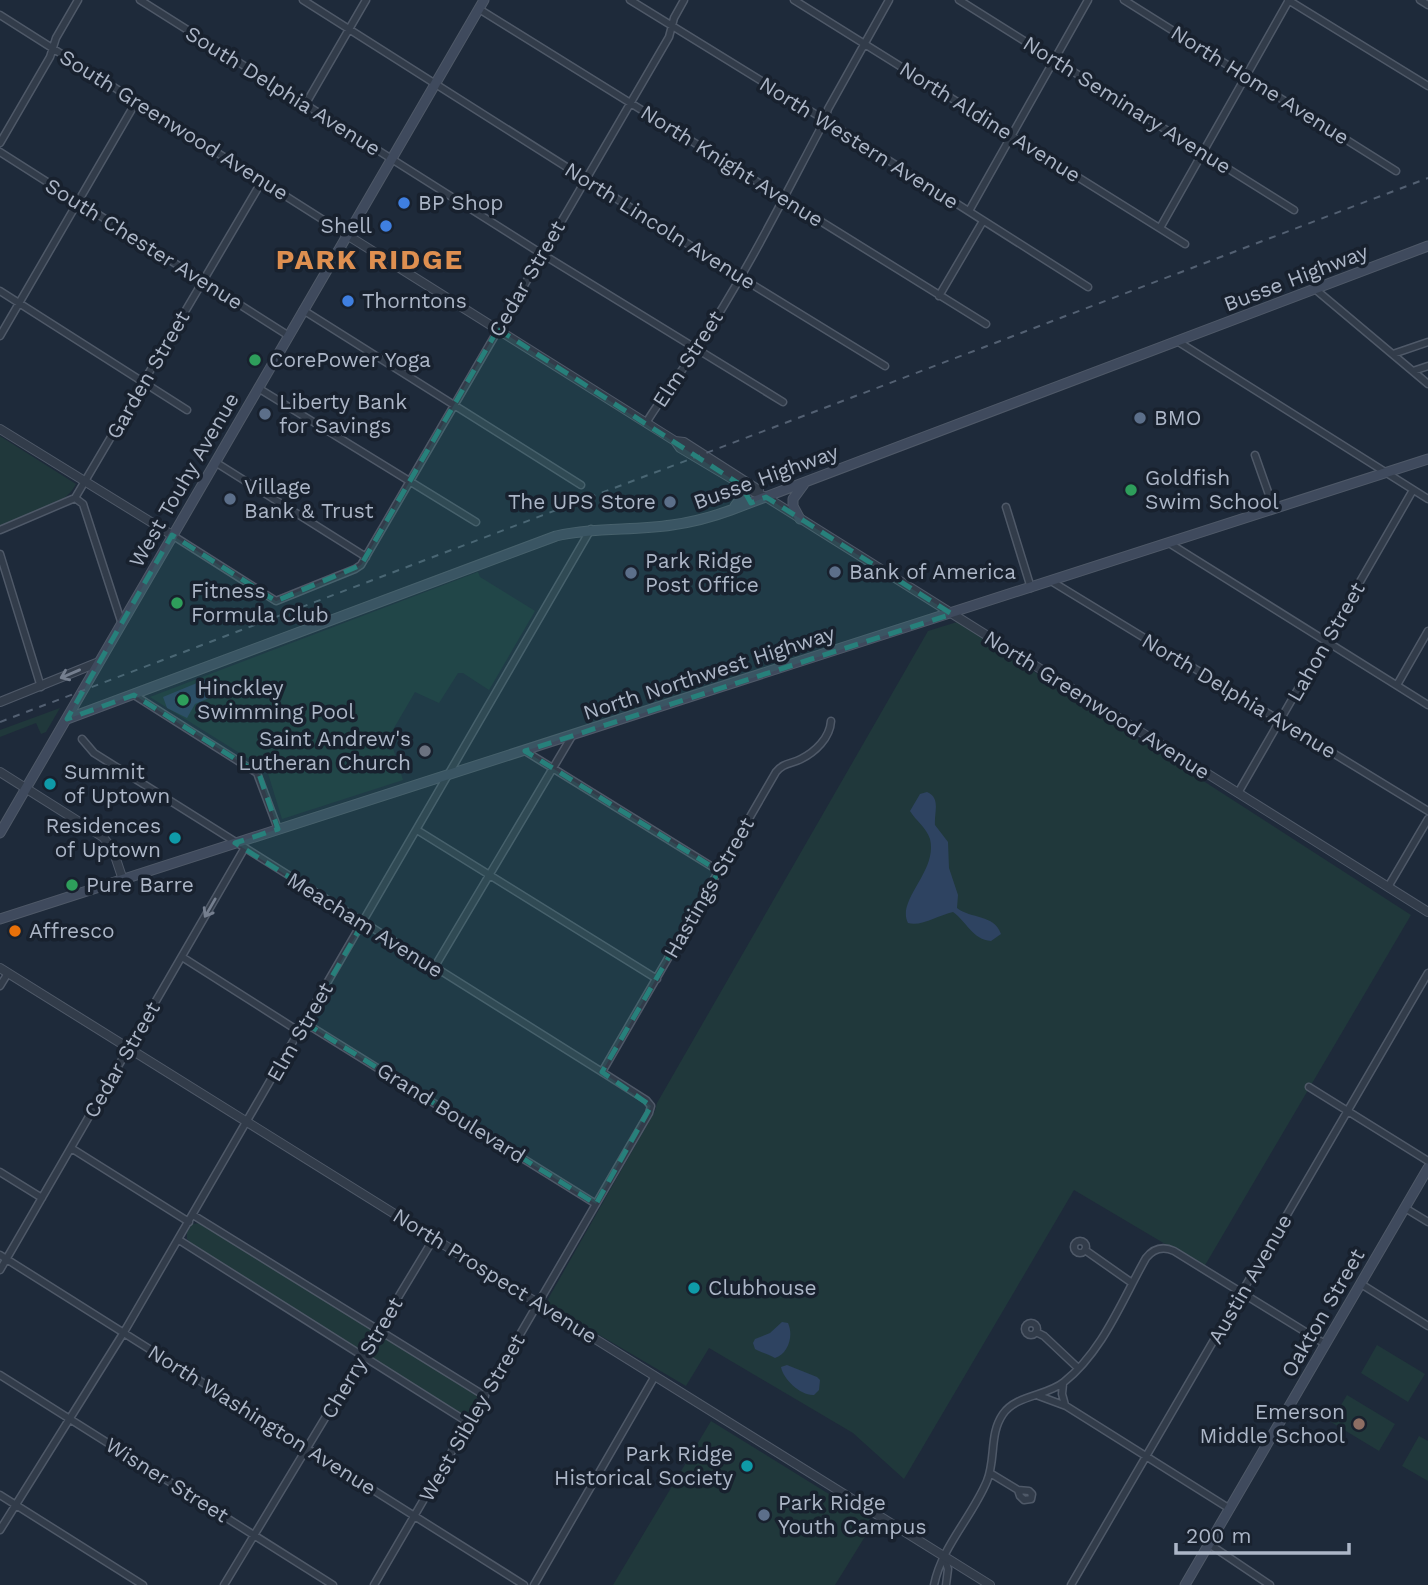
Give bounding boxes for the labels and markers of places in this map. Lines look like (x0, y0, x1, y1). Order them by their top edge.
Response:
place label: BP Shop (418, 190, 503, 215)
marker: BP Shop (396, 195, 412, 211)
place label: Shell (321, 213, 373, 238)
marker: Shell (378, 218, 394, 234)
place label: Thorntons (362, 288, 467, 313)
marker: Thorntons (340, 293, 356, 309)
place label: CorePower Yoga (269, 347, 431, 372)
marker: CorePower Yoga (247, 352, 263, 368)
place label: Liberty Bank for Savings (279, 389, 407, 438)
place label: BMO (1154, 405, 1201, 430)
marker: Liberty Bank for Savings (257, 406, 273, 422)
marker: BMO (1132, 410, 1148, 426)
place label: Goldfish Swim School (1145, 465, 1279, 514)
place label: Village Bank & Trust (244, 474, 374, 523)
marker: Goldfish Swim School (1123, 482, 1139, 498)
place label: The UPS Store (508, 489, 656, 514)
marker: Village Bank & Trust (222, 491, 238, 507)
marker: The UPS Store (662, 494, 678, 510)
place label: Park Ridge Post Office (645, 548, 759, 597)
place label: Bank of America (849, 559, 1016, 584)
marker: Bank of America (827, 564, 843, 580)
marker: Park Ridge Post Office (623, 565, 639, 581)
place label: Fitness Formula Club (191, 578, 329, 627)
marker: Fitness Formula Club (169, 595, 185, 611)
place label: Hinckley Swimming Pool (197, 675, 355, 724)
marker: Hinckley Swimming Pool (175, 692, 191, 708)
place label: Saint Andrew's Lutheran Church (238, 726, 411, 775)
marker: Saint Andrew's Lutheran Church (417, 743, 433, 759)
place label: Summit of Uptown (64, 759, 170, 808)
marker: Summit of Uptown (42, 776, 58, 792)
place label: Residences of Uptown (45, 813, 161, 862)
marker: Residences of Uptown (167, 830, 183, 846)
place label: Pure Barre (86, 872, 194, 897)
marker: Pure Barre (64, 877, 80, 893)
place label: Affresco (29, 918, 115, 943)
marker: Affresco (7, 923, 23, 939)
place label: Clubhouse (708, 1275, 817, 1300)
marker: Clubhouse (686, 1280, 702, 1296)
place label: Emerson Middle School (1200, 1399, 1346, 1448)
marker: Emerson Middle School (1351, 1416, 1367, 1432)
place label: Park Ridge Historical Society (554, 1441, 733, 1490)
marker: Park Ridge Historical Society (739, 1458, 755, 1474)
place label: Park Ridge Youth Campus (778, 1490, 927, 1539)
marker: Park Ridge Youth Campus (756, 1507, 772, 1523)

